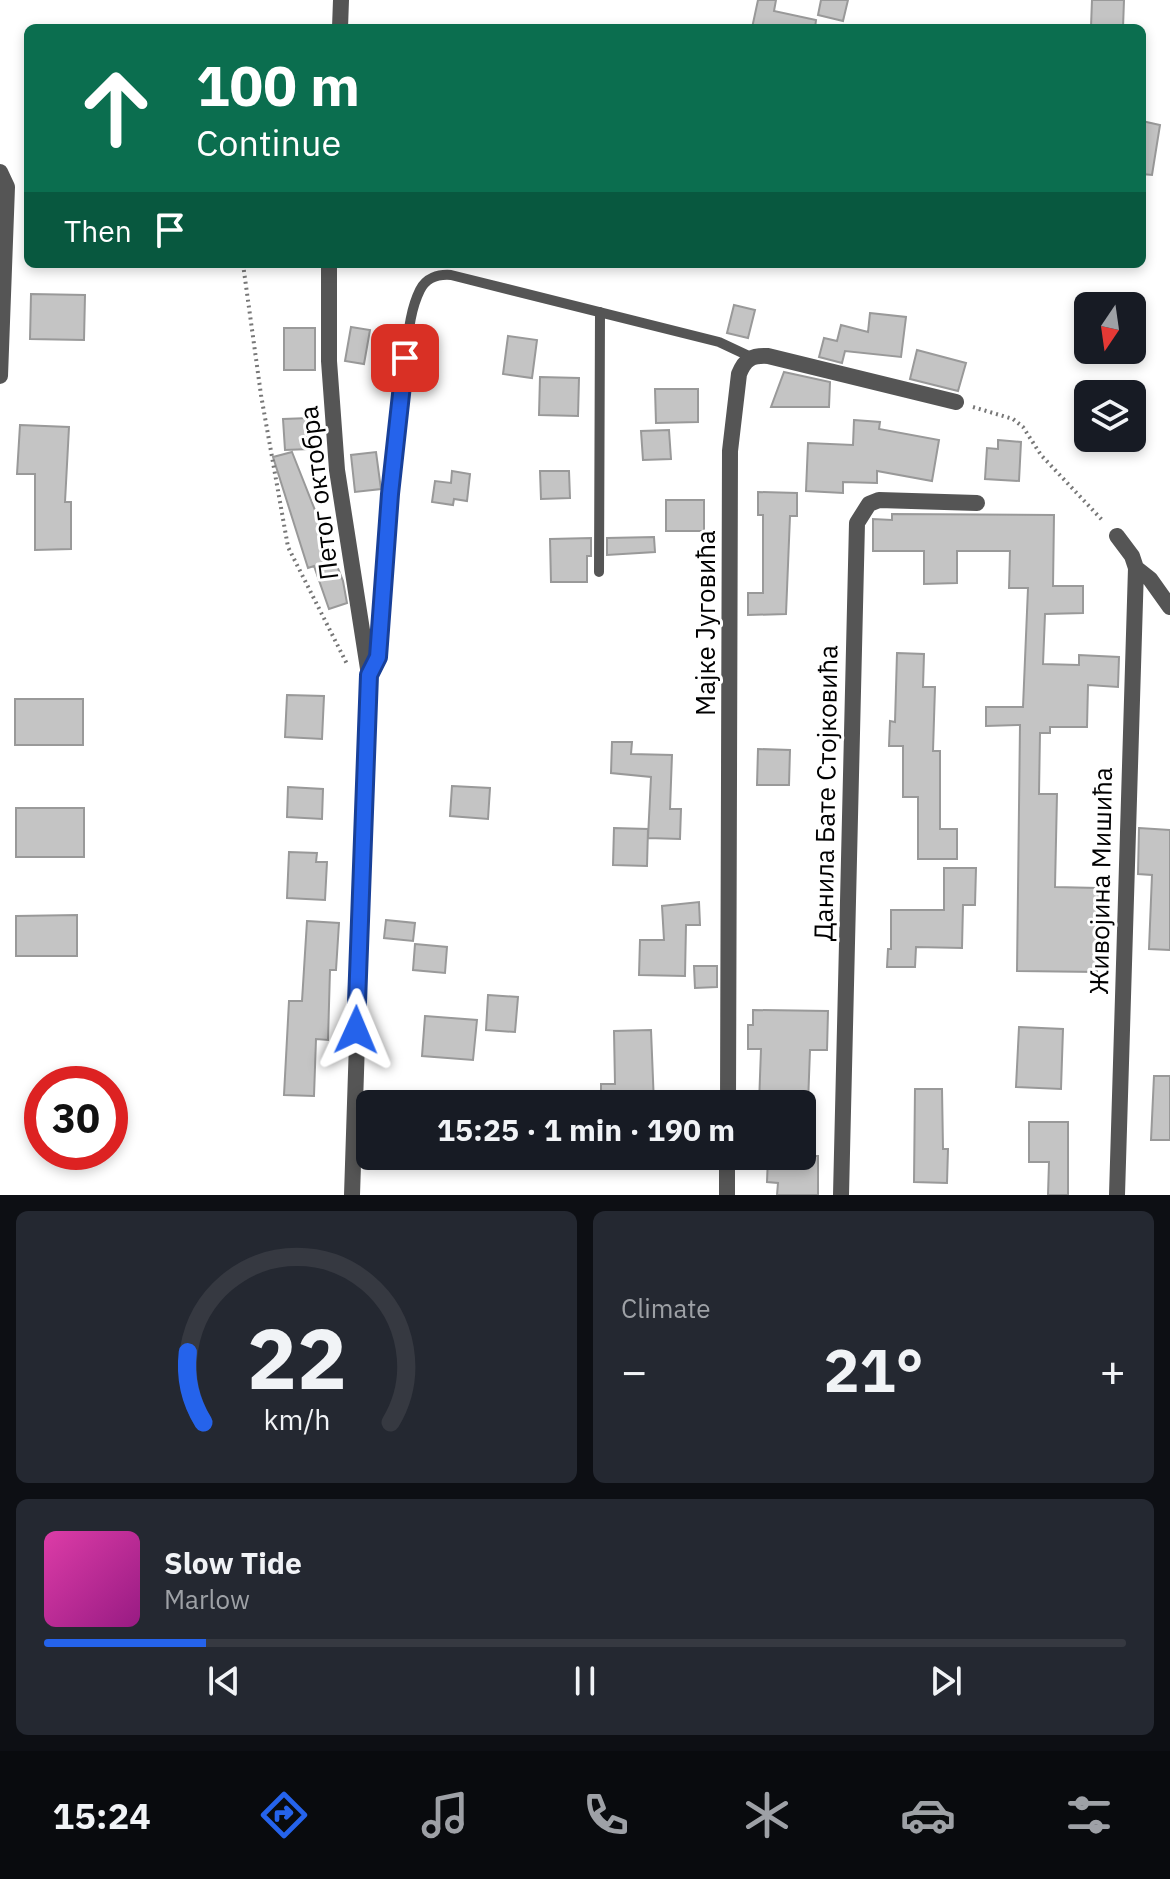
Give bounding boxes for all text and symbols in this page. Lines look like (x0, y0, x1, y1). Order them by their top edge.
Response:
text: 100 m (196, 49, 360, 121)
icon: ahead (64, 56, 168, 160)
text: Continue (196, 119, 341, 166)
icon: arrive (148, 208, 192, 252)
text: Then (64, 211, 132, 250)
north arrow (1074, 292, 1146, 364)
map controls (1074, 292, 1146, 452)
pin (371, 324, 439, 392)
icon: arrive (383, 336, 427, 380)
button: layers (1074, 380, 1146, 452)
street label: Петог октобра (290, 404, 346, 582)
street label: Мајке Југовића (688, 530, 722, 716)
street label: Данила Бате Стојковића (805, 644, 845, 941)
street label: Живојина Мишића (1081, 767, 1119, 995)
position arrow (314, 988, 398, 1072)
speed limit sign: 30 (24, 1066, 128, 1170)
text: 15:25 · 1 min · 190 m (437, 1110, 735, 1149)
text: Climate (621, 1291, 711, 1325)
text: 22 (247, 1304, 346, 1412)
text: 21° (823, 1330, 924, 1409)
text: − (621, 1342, 647, 1399)
text: + (1100, 1342, 1126, 1399)
text: km/h (263, 1401, 330, 1438)
text: Slow Tide (164, 1543, 302, 1582)
text: Marlow (164, 1582, 250, 1616)
icon: previous (202, 1659, 246, 1703)
icon: pause (563, 1659, 607, 1703)
icon: next (924, 1659, 968, 1703)
icon: directions (256, 1787, 312, 1843)
icon: music (417, 1787, 473, 1843)
icon: phone (578, 1787, 634, 1843)
icon: climate (739, 1787, 795, 1843)
icon: car (900, 1787, 956, 1843)
icon: filters (1061, 1787, 1117, 1843)
text: 15:24 (53, 1792, 151, 1839)

